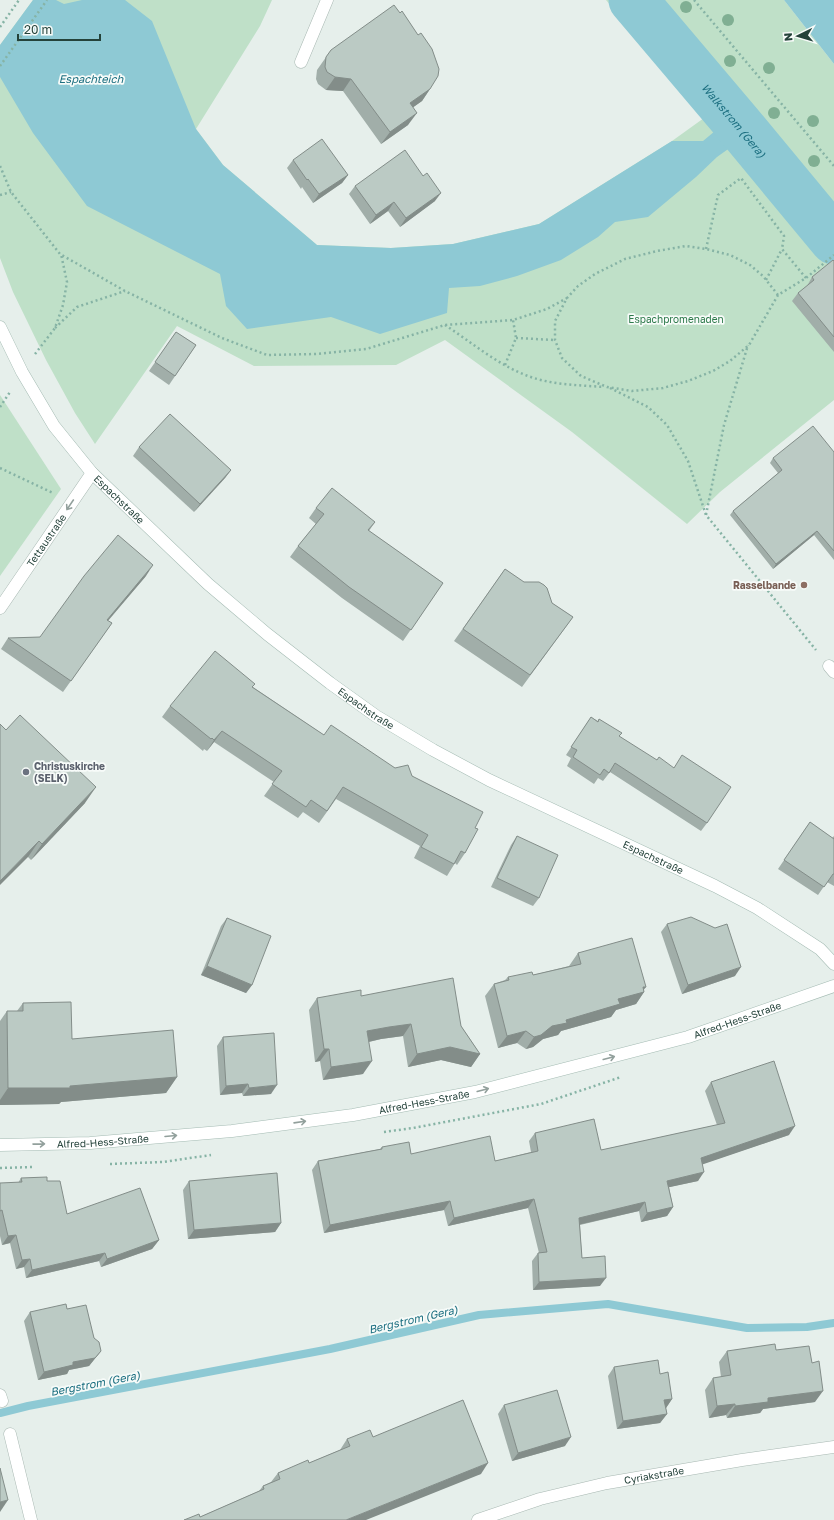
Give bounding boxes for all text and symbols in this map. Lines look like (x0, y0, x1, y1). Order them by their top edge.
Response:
scale bar (18, 16, 100, 42)
north arrow (778, 16, 818, 56)
text: 20 m (24, 22, 52, 37)
text: N (781, 32, 794, 42)
water label: Espachteich (59, 72, 125, 86)
water label: Walkstrom (Gera) (700, 80, 770, 161)
park label: Espachpromenaden (628, 313, 724, 325)
street label: Espachstraße (92, 472, 147, 526)
one-way arrow (66, 499, 74, 510)
street label: Tettaustraße (24, 511, 68, 569)
place label: Rasselbande (733, 579, 796, 591)
marker: Rasselbande (799, 580, 809, 590)
street label: Espachstraße (336, 685, 396, 732)
place label: Christuskirche (SELK) (34, 760, 105, 784)
marker: Christuskirche (SELK) (21, 767, 31, 777)
street label: Espachstraße (621, 838, 686, 876)
street label: Alfred-Hess-Straße (692, 999, 783, 1041)
one-way arrow (602, 1053, 615, 1061)
one-way arrow (476, 1086, 489, 1094)
street label: Alfred-Hess-Straße (378, 1087, 471, 1116)
one-way arrow (293, 1118, 306, 1126)
street label: Alfred-Hess-Straße (57, 1132, 149, 1150)
one-way arrow (164, 1133, 177, 1140)
one-way arrow (32, 1141, 45, 1148)
water label: Bergstrom (Gera) (367, 1302, 460, 1337)
water label: Bergstrom (Gera) (49, 1368, 142, 1399)
street label: Cyriakstraße (623, 1464, 685, 1486)

